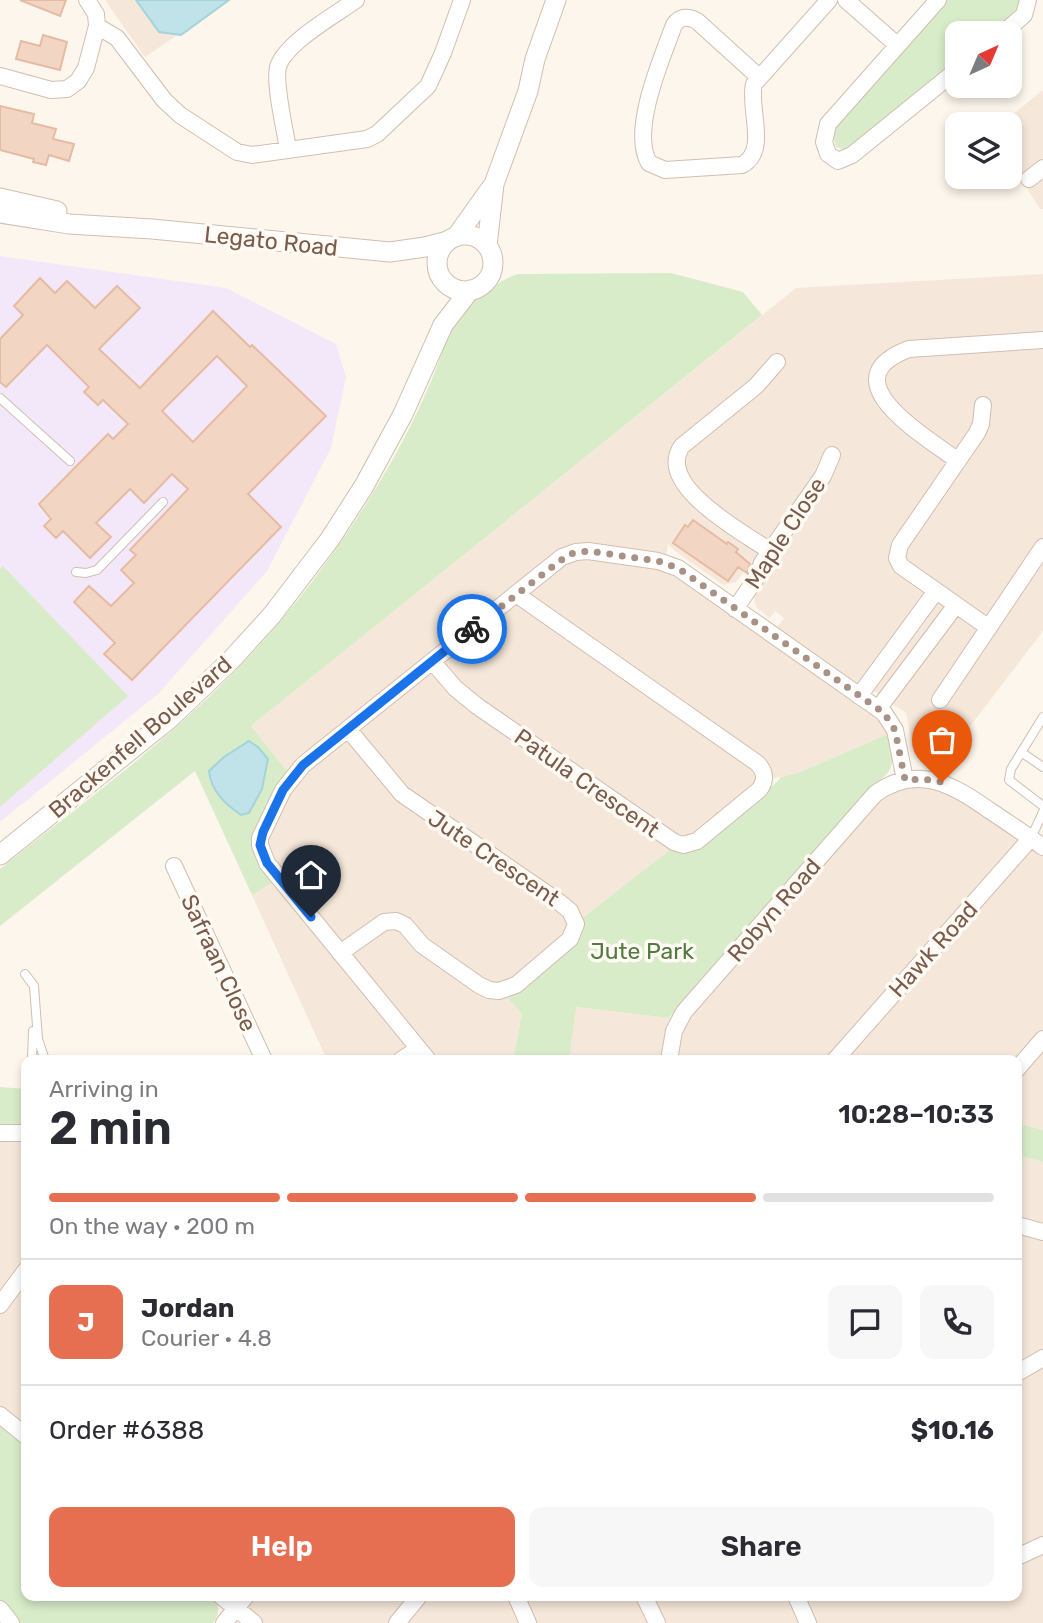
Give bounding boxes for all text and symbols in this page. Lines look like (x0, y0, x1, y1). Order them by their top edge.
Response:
north arrow (945, 21, 1022, 98)
map controls (945, 21, 1022, 189)
button: layers (945, 112, 1022, 189)
street label: Legato Road (203, 220, 339, 262)
street label: Maple Close (739, 472, 831, 594)
courier (437, 594, 507, 664)
icon: bike (453, 610, 491, 648)
street label: Brackenfell Boulevard (43, 650, 237, 824)
pin (912, 710, 972, 782)
icon: bag (923, 721, 961, 759)
street label: Patula Crescent (509, 723, 665, 843)
street label: Jute Crescent (423, 804, 565, 912)
pin (281, 845, 341, 917)
street label: Robyn Road (721, 852, 827, 968)
icon: home (292, 856, 330, 894)
street label: Safraan Close (175, 890, 263, 1036)
street label: Hawk Road (883, 895, 983, 1003)
park label: Jute Park (590, 937, 694, 965)
text: Arriving in (49, 1075, 159, 1103)
text: 10:28–10:33 (838, 1099, 994, 1130)
text: 2 min (49, 1101, 172, 1156)
text: On the way · 200 m (49, 1212, 255, 1240)
button: chat (828, 1285, 902, 1359)
button: phone (920, 1285, 994, 1359)
text: Jordan (141, 1293, 234, 1324)
text: J (77, 1307, 95, 1338)
text: Courier · 4.8 (141, 1324, 272, 1352)
text: Order #6388 (49, 1415, 204, 1446)
text: $10.16 (911, 1415, 994, 1446)
button: Help (49, 1507, 515, 1587)
button: Share (529, 1507, 994, 1587)

